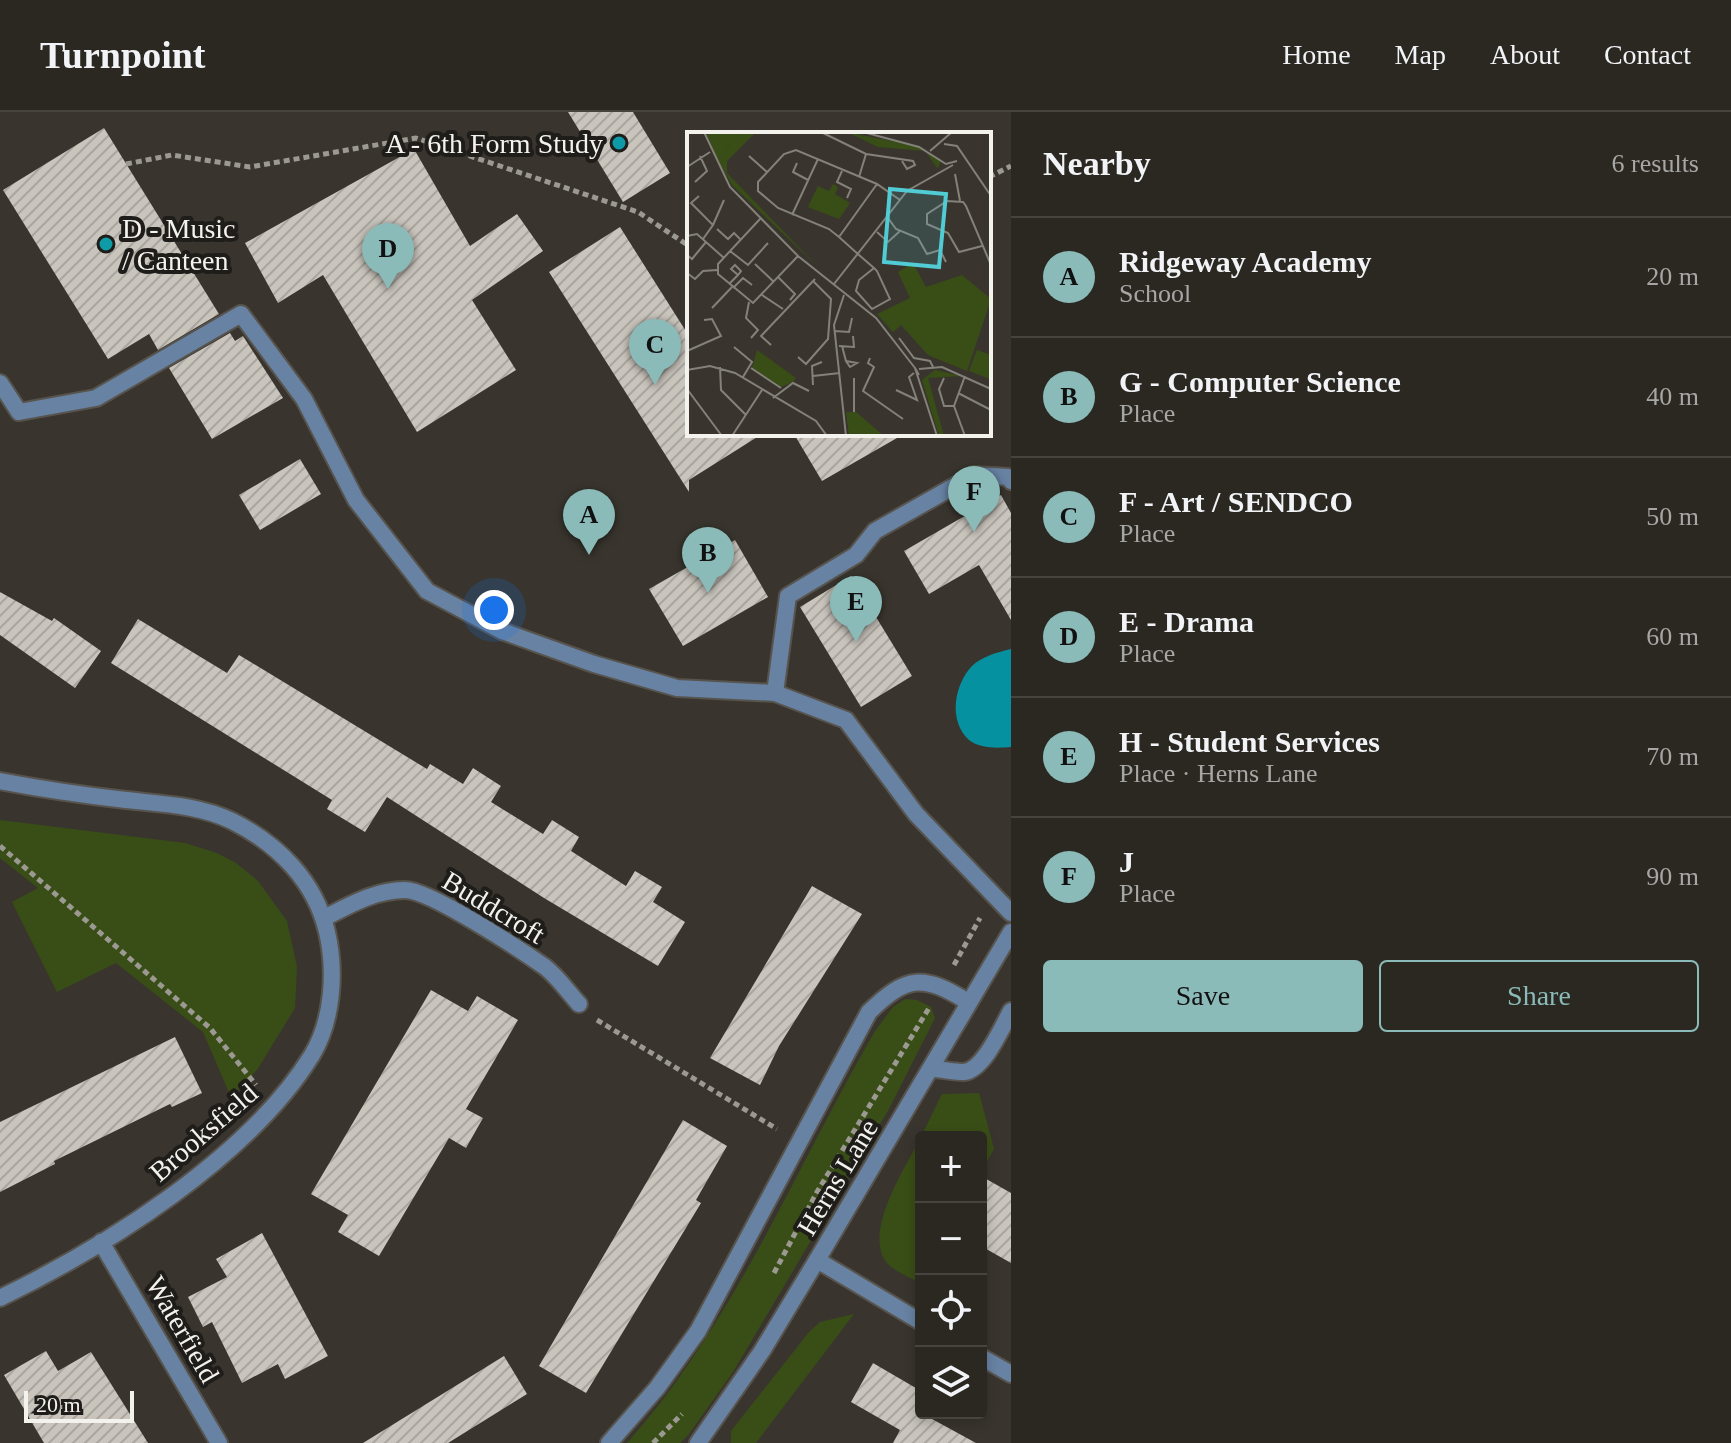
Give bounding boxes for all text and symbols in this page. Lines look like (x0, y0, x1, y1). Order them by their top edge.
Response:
text: Turnpoint (40, 34, 205, 76)
text: Home (1282, 39, 1351, 70)
text: Map (1395, 39, 1446, 70)
text: About (1490, 39, 1560, 70)
text: Contact (1604, 39, 1691, 70)
place label: A - 6th Form Study (385, 128, 603, 159)
inset map (687, 132, 991, 436)
marker: A - 6th Form Study (610, 134, 628, 152)
text: Nearby (1043, 145, 1151, 182)
text: 6 results (1612, 149, 1699, 178)
place label: D - Music / Canteen (122, 213, 236, 276)
pin: D (362, 223, 414, 289)
marker: D - Music / Canteen (97, 235, 115, 253)
text: Ridgeway Academy (1119, 245, 1371, 278)
text: A (1060, 262, 1078, 291)
text: 20 m (1646, 262, 1699, 291)
text: School (1119, 279, 1191, 308)
pin: C (629, 319, 681, 385)
text: G - Computer Science (1119, 365, 1401, 398)
text: B (1060, 382, 1078, 411)
text: 40 m (1646, 382, 1699, 411)
text: Place (1119, 399, 1175, 428)
pin: F (948, 466, 1000, 532)
text: F - Art / SENDCO (1119, 485, 1353, 518)
pin: A (563, 489, 615, 555)
text: C (1060, 502, 1078, 531)
text: 50 m (1646, 502, 1699, 531)
text: Place (1119, 519, 1175, 548)
pin: B (682, 527, 734, 593)
pin: E (830, 576, 882, 642)
your location (474, 590, 514, 630)
text: E - Drama (1119, 605, 1254, 638)
text: D (1060, 622, 1078, 651)
text: 60 m (1646, 622, 1699, 651)
text: Place (1119, 639, 1175, 668)
text: H - Student Services (1119, 725, 1380, 758)
text: E (1060, 742, 1078, 771)
text: 70 m (1646, 742, 1699, 771)
text: Place · Herns Lane (1119, 759, 1318, 788)
text: J (1119, 845, 1134, 878)
text: F (1061, 862, 1077, 891)
text: 90 m (1646, 862, 1699, 891)
street label: Buddcroft (437, 865, 551, 950)
text: Place (1119, 879, 1175, 908)
button: Save (1043, 960, 1363, 1032)
button: Share (1379, 960, 1699, 1032)
street label: Brooksfield (143, 1077, 263, 1187)
street label: Herns Lane (791, 1114, 884, 1241)
map controls (915, 1131, 987, 1419)
button: + (915, 1131, 987, 1203)
button: − (915, 1203, 987, 1275)
street label: Waterfield (140, 1271, 225, 1388)
button: locate (915, 1275, 987, 1347)
button: layers (915, 1347, 987, 1419)
scale bar (24, 1387, 134, 1423)
text: 20 m (36, 1392, 81, 1417)

